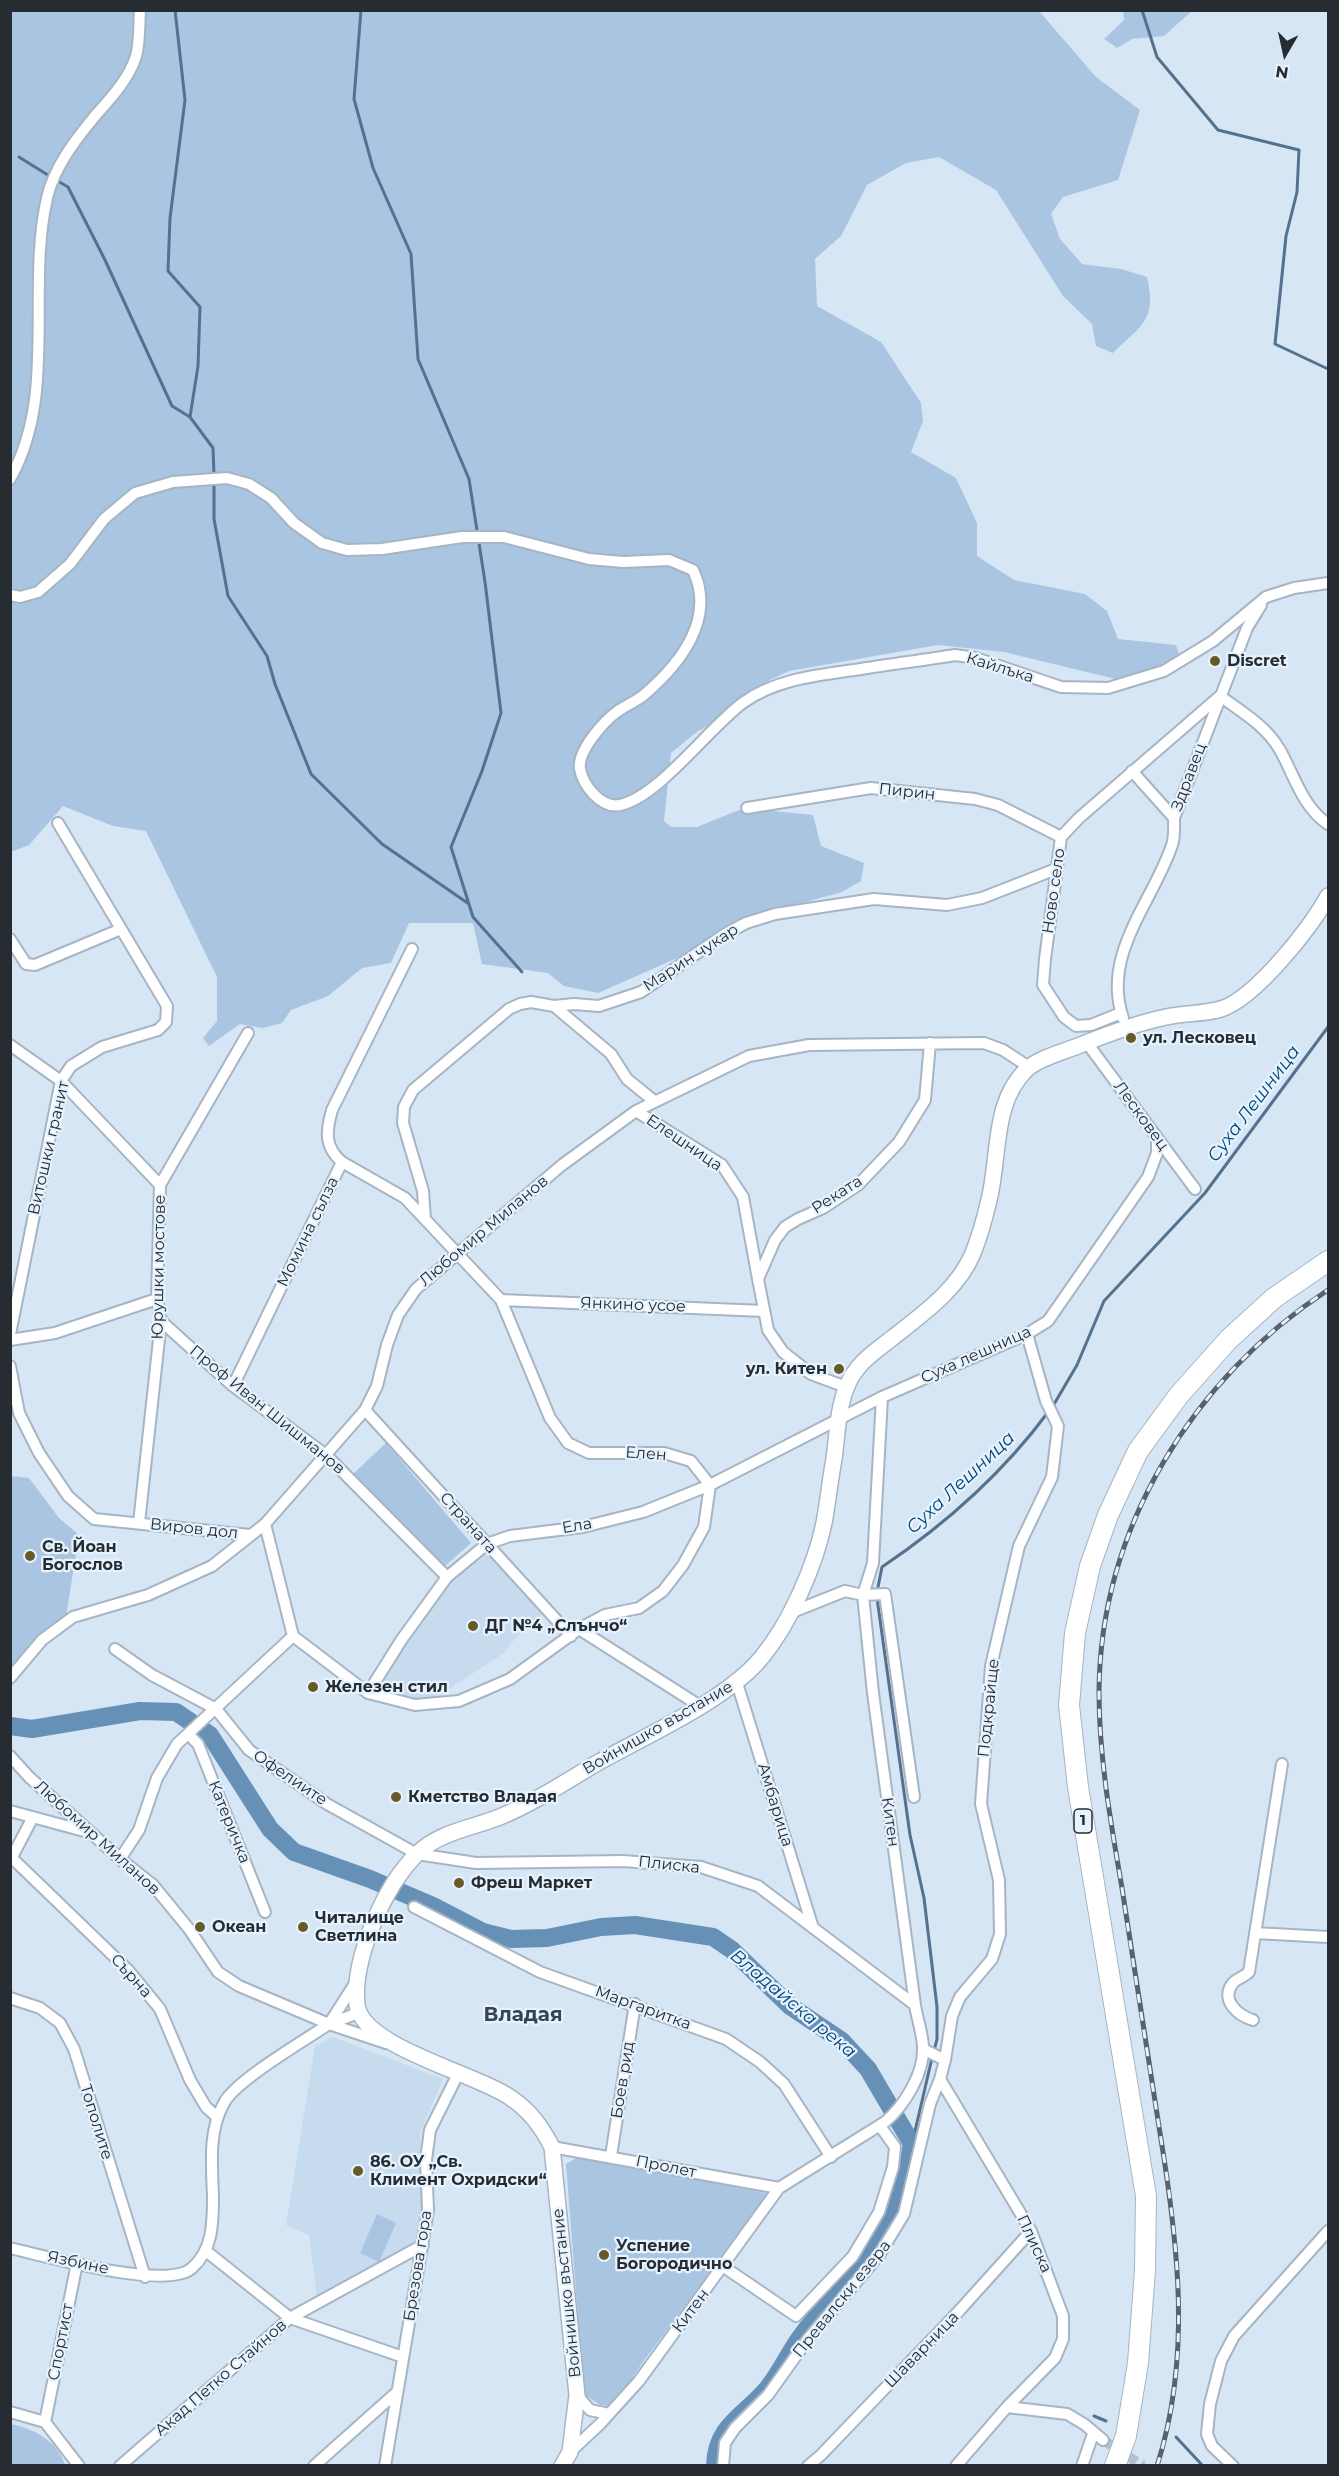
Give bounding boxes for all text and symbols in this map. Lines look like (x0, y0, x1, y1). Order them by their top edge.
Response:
north arrow (1255, 24, 1315, 84)
text: N (1274, 62, 1290, 83)
street label: Кайлъка (964, 649, 1036, 687)
place label: Discret (1227, 651, 1287, 671)
marker: Discret (1208, 654, 1222, 668)
street label: Здравец (1167, 740, 1211, 814)
street label: Пирин (878, 779, 936, 805)
street label: Ново село (1038, 847, 1070, 935)
street label: Марин чукар (640, 920, 742, 996)
place label: ул. Лесковец (1143, 1028, 1256, 1048)
marker: ул. Лесковец (1124, 1031, 1138, 1045)
water label: Суха Лешница (1203, 1041, 1305, 1167)
street label: Лесковец (1109, 1078, 1173, 1154)
street label: Витошки гранит (24, 1079, 74, 1217)
street label: Елешница (642, 1111, 726, 1175)
street label: Любомир Миланов (416, 1171, 552, 1291)
street label: Реката (808, 1172, 866, 1218)
street label: Момина сълза (273, 1174, 343, 1290)
street label: Юрушки мостове (148, 1194, 170, 1340)
street label: Янкино усое (580, 1294, 686, 1316)
street label: Суха лешница (918, 1322, 1034, 1388)
street label: Проф Иван Шишманов (185, 1341, 349, 1479)
place label: ул. Китен (746, 1359, 827, 1379)
marker: ул. Китен (832, 1362, 846, 1376)
water label: Суха Лешница (902, 1427, 1020, 1539)
street label: Елен (625, 1443, 667, 1465)
street label: Страната (435, 1488, 501, 1558)
street label: Ела (561, 1514, 593, 1538)
street label: Виров дол (149, 1515, 239, 1543)
place label: Св. Йоан Богослов (42, 1537, 123, 1575)
marker: Св. Йоан Богослов (23, 1549, 37, 1563)
place label: ДГ №4 „Слънчо“ (485, 1616, 627, 1636)
marker: ДГ №4 „Слънчо“ (466, 1619, 480, 1633)
street label: Подкрайще (974, 1658, 1004, 1758)
place label: Железен стил (325, 1677, 448, 1697)
street label: Войнишко въстание (579, 1677, 737, 1779)
marker: Железен стил (306, 1680, 320, 1694)
street label: Офелиите (249, 1746, 331, 1810)
street label: Амбарица (753, 1761, 797, 1849)
street label: Любомир Миланов (30, 1777, 164, 1899)
street label: Катеричка (204, 1778, 254, 1866)
place label: Кметство Владая (408, 1787, 557, 1807)
marker: Кметство Владая (389, 1790, 403, 1804)
street label: Китен (877, 1796, 903, 1848)
road number: 1 (1074, 1809, 1092, 1833)
street label: Плиска (637, 1852, 701, 1878)
place label: Фреш Маркет (471, 1873, 592, 1893)
marker: Фреш Маркет (452, 1876, 466, 1890)
place label: Читалище Светлина (315, 1908, 404, 1946)
place label: Океан (212, 1917, 266, 1937)
marker: Океан (193, 1920, 207, 1934)
marker: Читалище Светлина (296, 1920, 310, 1934)
water label: Владайска река (726, 1945, 860, 2063)
street label: Сърна (106, 1950, 156, 2002)
street label: Маргаритка (592, 1982, 694, 2034)
district label: Владая (484, 2003, 562, 2027)
street label: Боев рид (607, 2040, 639, 2120)
street label: Тополите (75, 2082, 117, 2162)
place label: 86. ОУ „Св. Климент Охридски“ (370, 2152, 547, 2190)
street label: Пролет (634, 2152, 698, 2182)
marker: 86. ОУ „Св. Климент Охридски“ (351, 2164, 365, 2178)
street label: Войнишко въстание (549, 2207, 585, 2379)
street label: Брезова гора (400, 2209, 436, 2323)
street label: Плиска (1012, 2212, 1056, 2276)
place label: Успение Богородично (616, 2236, 732, 2274)
street label: Превалски езера (789, 2236, 895, 2362)
street label: Язбине (45, 2247, 111, 2279)
marker: Успение Богородично (597, 2248, 611, 2262)
street label: Китен (668, 2285, 714, 2337)
street label: Спортист (44, 2302, 78, 2382)
street label: Шаварница (881, 2308, 963, 2392)
street label: Акад Петко Стайнов (151, 2315, 291, 2441)

